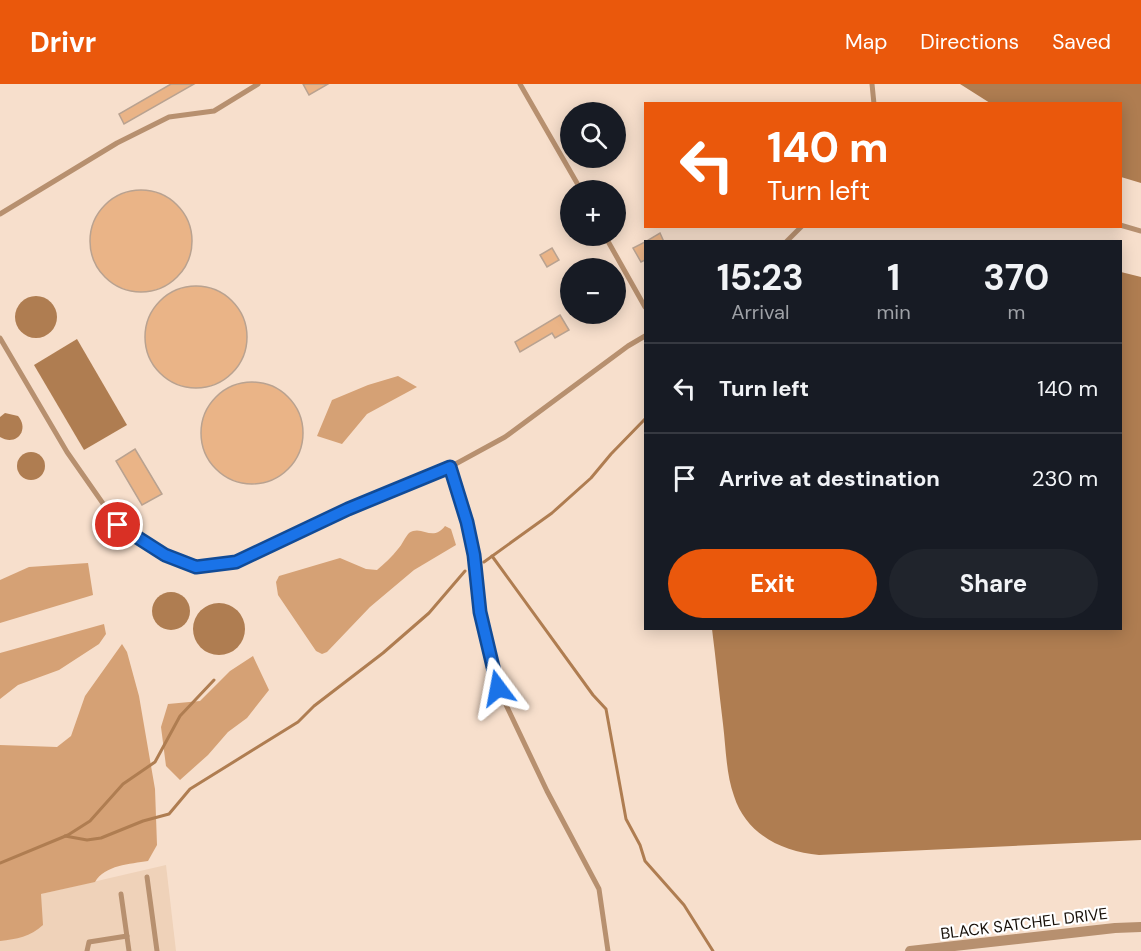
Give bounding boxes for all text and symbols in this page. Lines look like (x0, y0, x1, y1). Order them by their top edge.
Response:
text: Drivr (30, 24, 96, 61)
text: Map (845, 28, 887, 56)
text: Directions (920, 28, 1019, 56)
text: Saved (1052, 28, 1111, 56)
map controls (560, 102, 626, 324)
button: search (560, 102, 626, 168)
text: 140 m (767, 120, 889, 175)
icon: left (668, 126, 746, 204)
text: Turn left (767, 173, 870, 208)
button: + (560, 180, 626, 246)
text: 15:23 (717, 254, 804, 301)
text: 1 (887, 254, 900, 301)
text: 370 (983, 254, 1049, 301)
button: − (560, 258, 626, 324)
text: Arrival (731, 299, 789, 325)
text: min (877, 299, 911, 325)
text: m (1007, 299, 1025, 325)
icon: left (668, 372, 701, 405)
text: Turn left (719, 374, 809, 403)
text: 140 m (1037, 374, 1098, 403)
icon: arrive (668, 462, 701, 495)
text: Arrive at destination (719, 464, 940, 493)
text: 230 m (1032, 464, 1098, 493)
pin (92, 499, 143, 550)
icon: arrive (101, 508, 134, 541)
button: Exit (668, 549, 877, 618)
button: Share (889, 549, 1098, 618)
position arrow (466, 656, 530, 720)
street label: BLACK SATCHEL DRIVE (939, 903, 1109, 944)

